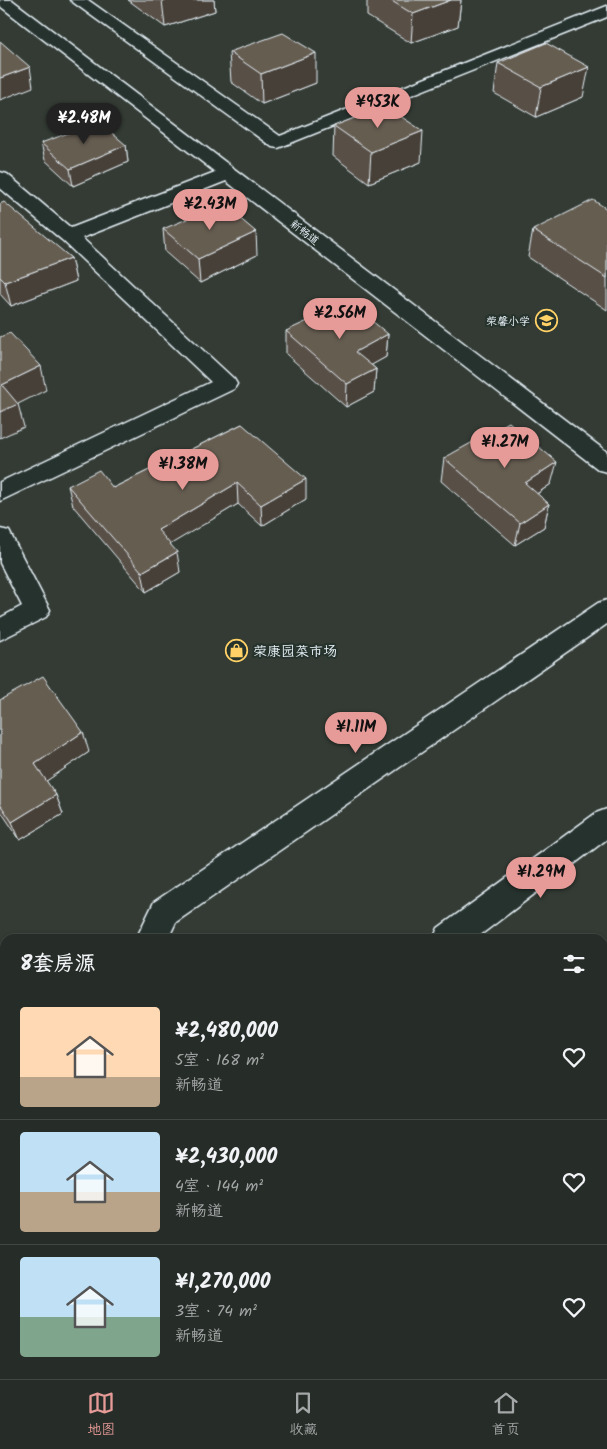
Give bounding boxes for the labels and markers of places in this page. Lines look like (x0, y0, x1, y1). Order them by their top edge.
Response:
pin: ¥953K (343, 86, 413, 129)
pin: ¥2.48M (43, 102, 125, 145)
pin: ¥2.43M (169, 188, 251, 231)
pin: ¥2.56M (299, 298, 381, 340)
school or university icon: 荣馨小学 (534, 309, 558, 333)
place label: 荣馨小学 (486, 313, 530, 331)
pin: ¥1.27M (464, 426, 546, 469)
pin: ¥1.38M (142, 448, 224, 491)
shop icon: 荣康园菜市场 (225, 639, 249, 663)
place label: 荣康园菜市场 (253, 641, 337, 663)
pin: ¥1.11M (315, 712, 397, 754)
pin: ¥1.29M (500, 856, 582, 899)

